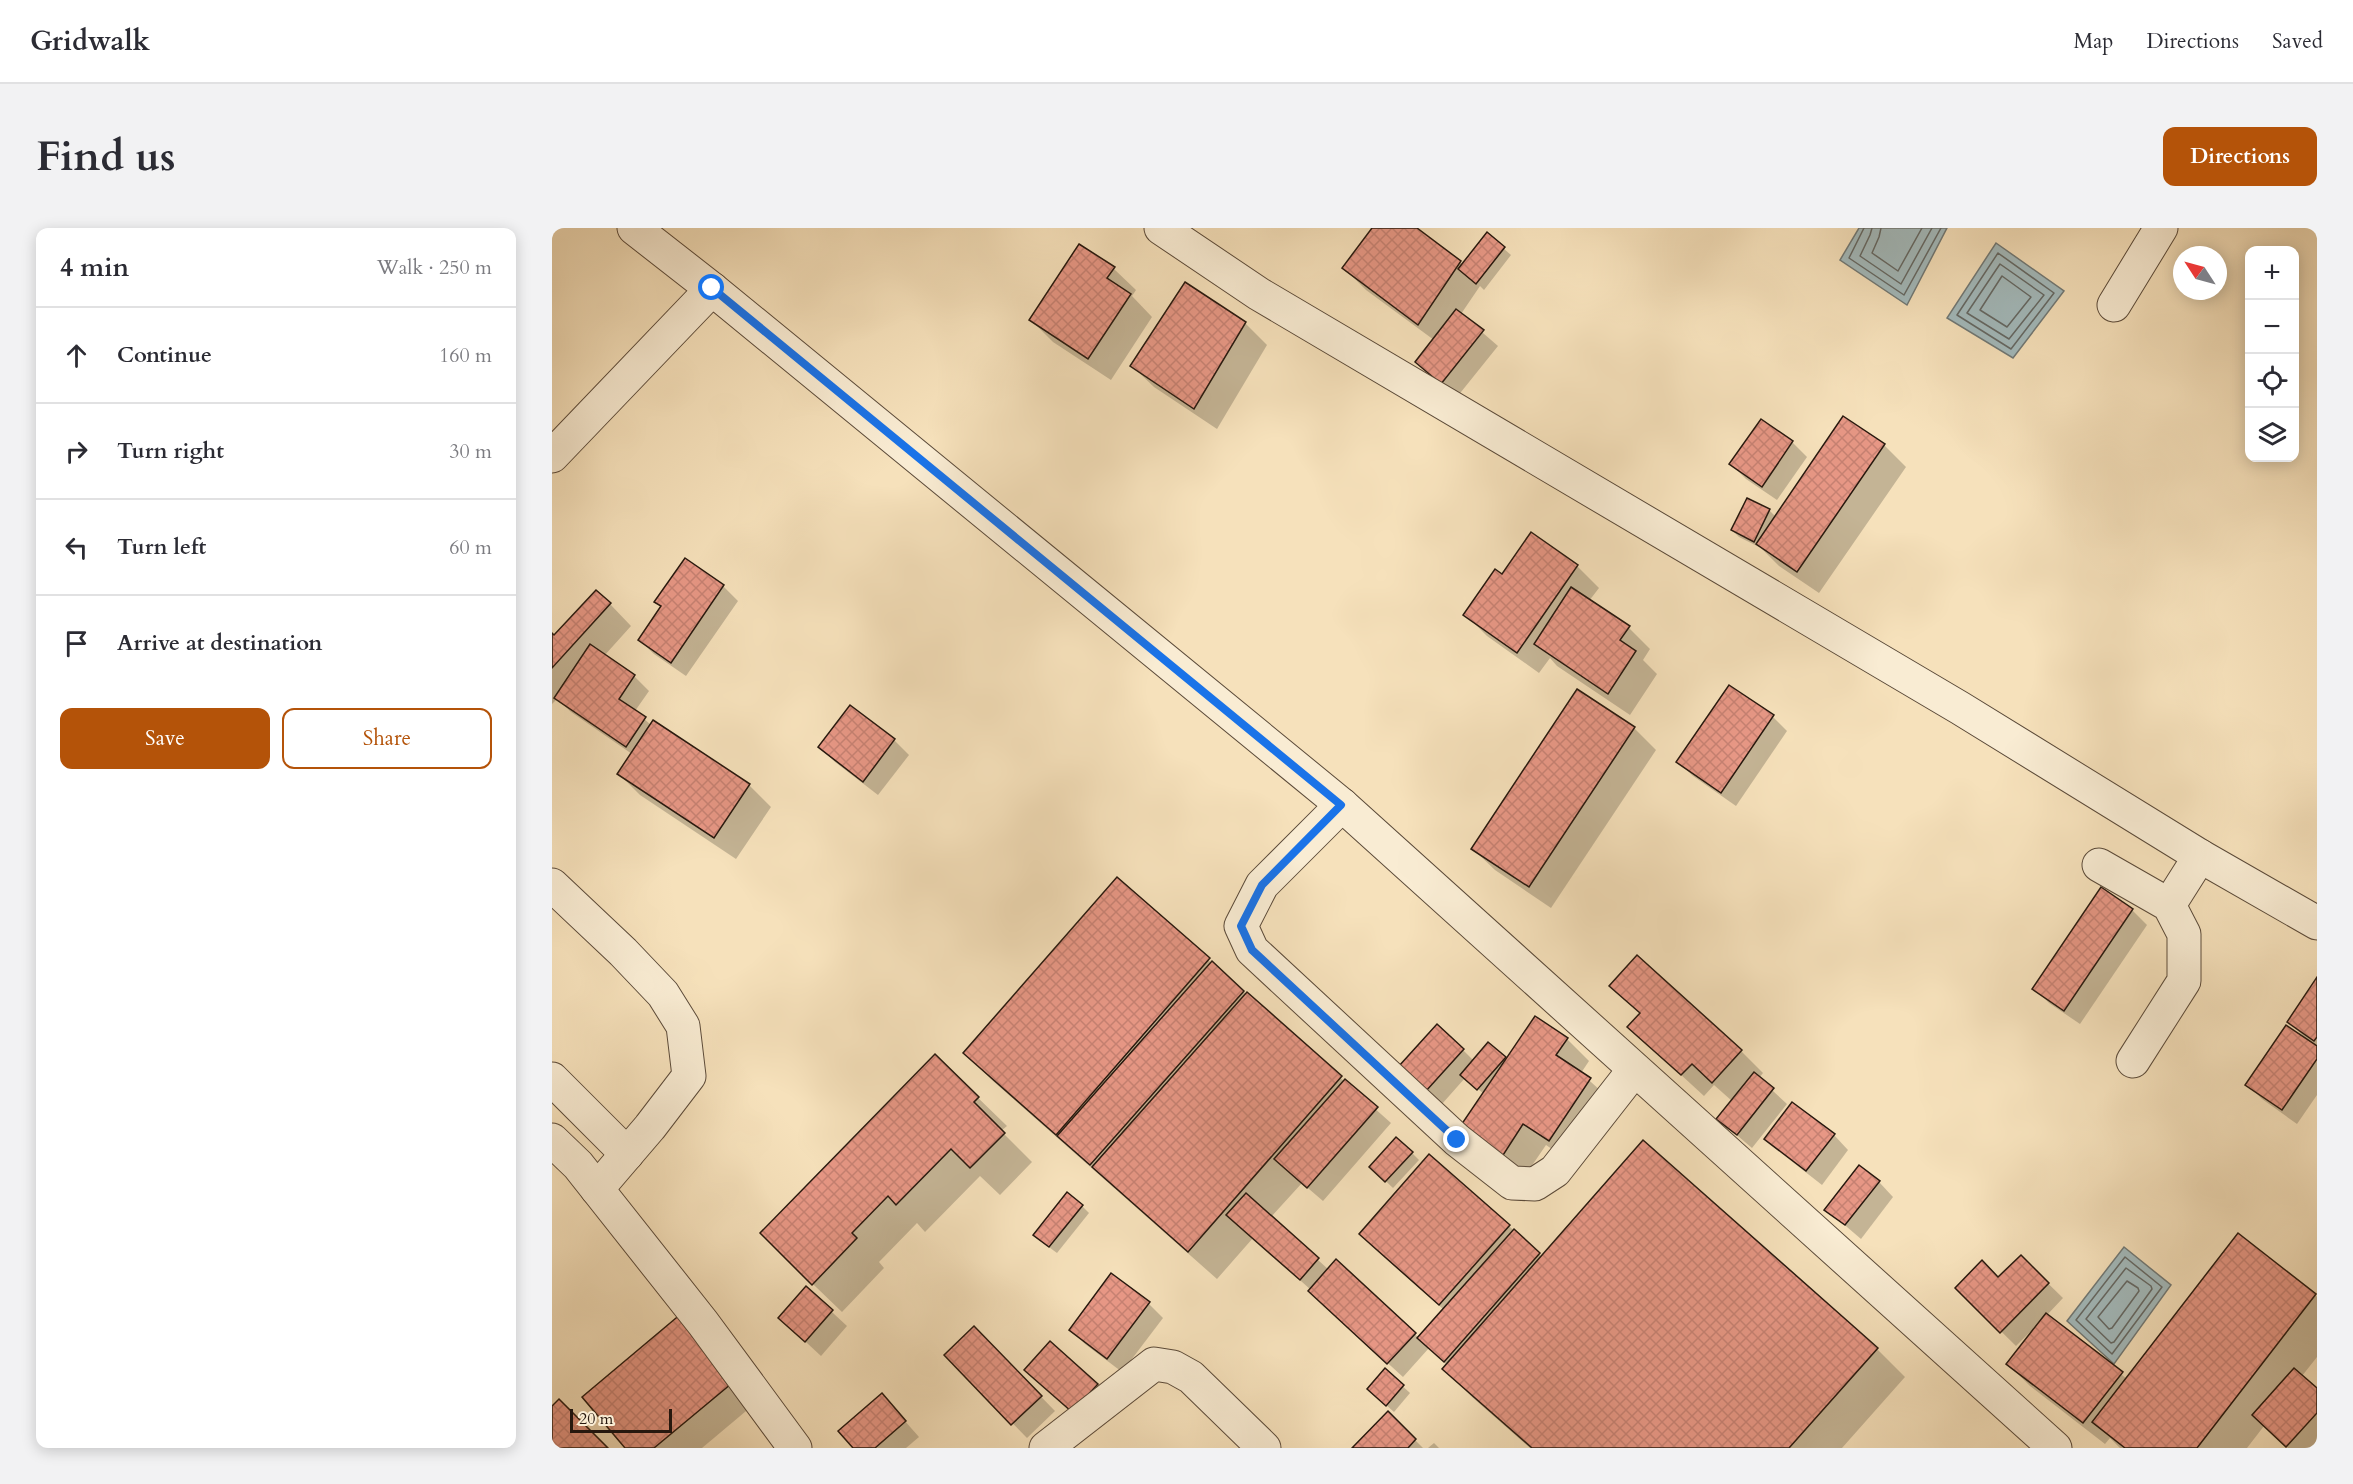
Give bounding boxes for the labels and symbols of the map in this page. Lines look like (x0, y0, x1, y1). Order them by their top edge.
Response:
north arrow (2173, 246, 2227, 300)
route start (698, 274, 724, 300)
route end (1443, 1126, 1469, 1152)
scale bar (570, 1406, 672, 1434)

